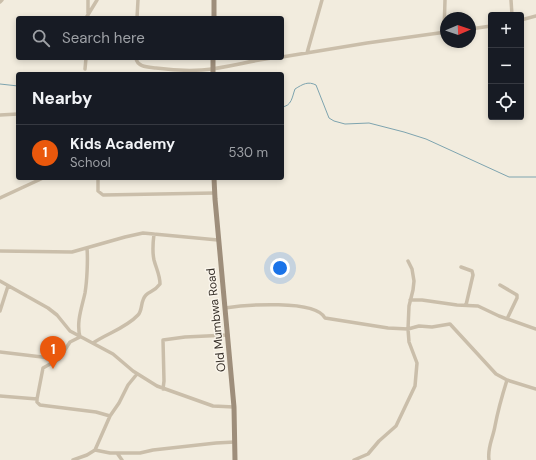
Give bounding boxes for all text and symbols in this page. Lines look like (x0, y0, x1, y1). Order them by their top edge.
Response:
north arrow (440, 12, 476, 48)
map controls (488, 12, 524, 120)
button: + (488, 12, 524, 48)
search box (16, 16, 284, 60)
icon: search (30, 27, 52, 49)
text: Search here (62, 28, 145, 48)
button: − (488, 48, 524, 84)
button: locate (488, 84, 524, 120)
text: Nearby (32, 87, 92, 109)
text: Kids Academy (70, 134, 175, 154)
text: 1 (43, 144, 47, 161)
text: 530 m (228, 144, 268, 161)
text: School (70, 154, 111, 171)
your location (270, 258, 290, 278)
street label: Old Mumbwa Road (203, 267, 229, 373)
pin: 1 (40, 336, 66, 369)

